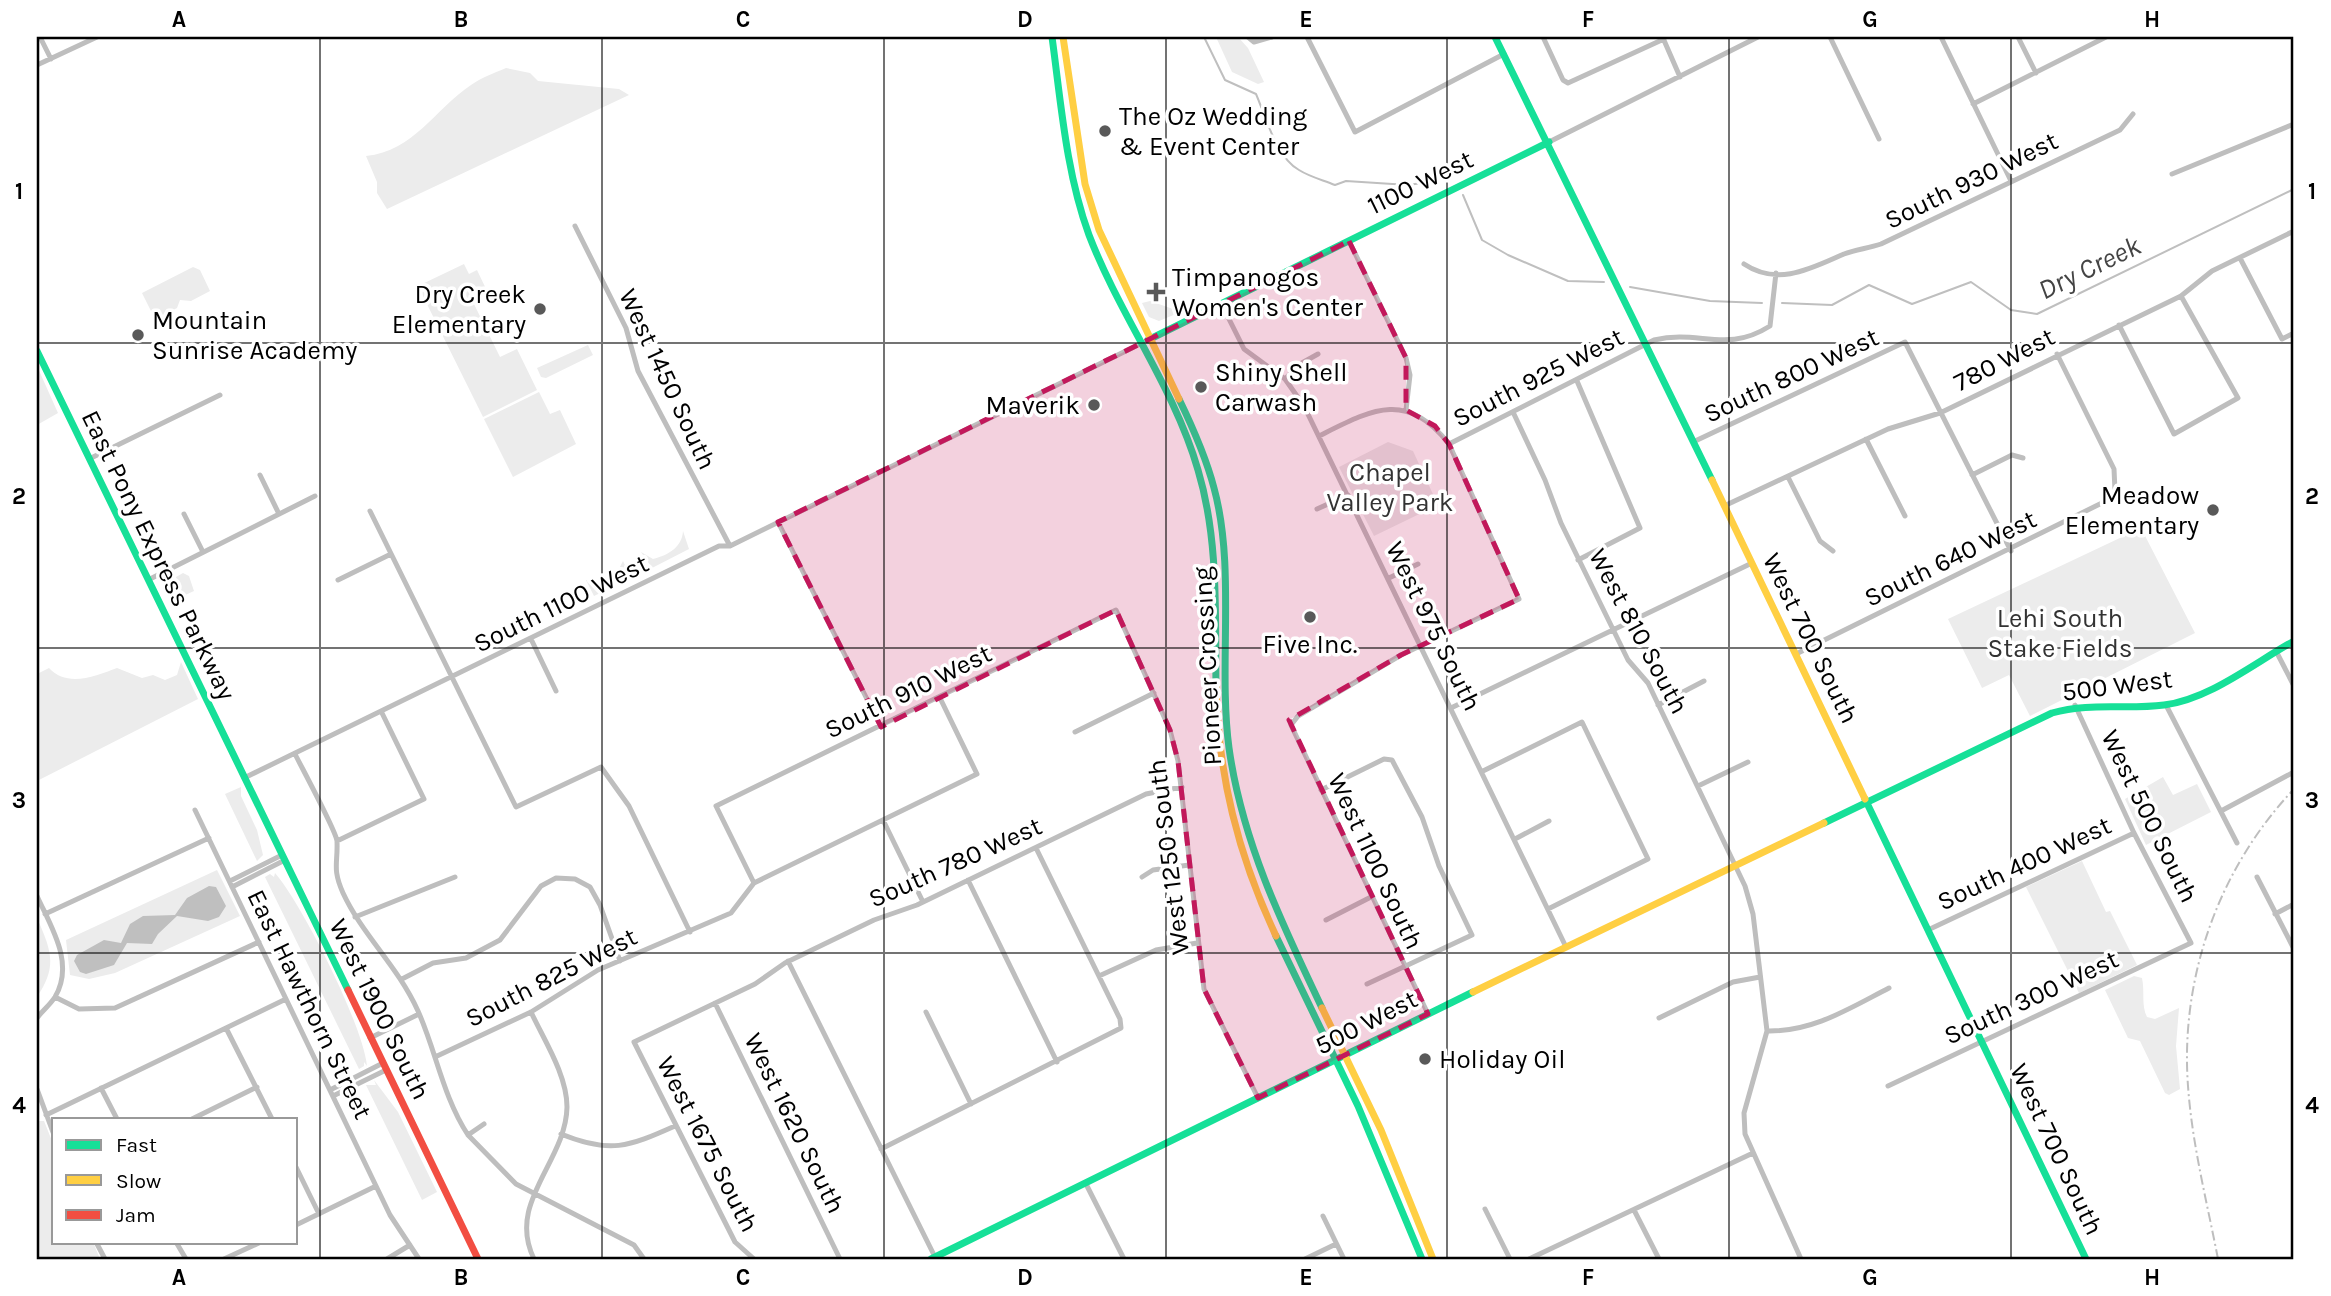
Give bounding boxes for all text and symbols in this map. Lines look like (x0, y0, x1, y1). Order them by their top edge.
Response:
text: A (172, 6, 186, 33)
text: B (454, 6, 468, 33)
text: C (736, 6, 750, 33)
text: D (1017, 6, 1033, 33)
text: E (1299, 6, 1313, 33)
text: F (1582, 6, 1594, 33)
text: G (1862, 6, 1878, 33)
text: H (2144, 6, 2160, 33)
place label: The Oz Wedding & Event Center (1119, 101, 1308, 162)
marker: The Oz Wedding & Event Center (1097, 123, 1113, 139)
street label: South 930 West (1880, 125, 2063, 236)
street label: 1100 West (1362, 144, 1478, 221)
text: 1 (15, 178, 23, 205)
text: 1 (2308, 178, 2316, 205)
water label: Dry Creek (2033, 228, 2146, 306)
place label: Timpanogos Women's Center (1172, 262, 1363, 323)
place label: Dry Creek Elementary (392, 279, 526, 340)
marker: Timpanogos Women's Center (1146, 282, 1166, 302)
street label: West 1450 South (612, 284, 723, 475)
marker: Dry Creek Elementary (532, 301, 548, 317)
place label: Mountain Sunrise Academy (152, 305, 357, 366)
street label: South 925 West (1448, 321, 1629, 434)
street label: South 800 West (1699, 321, 1884, 430)
street label: 780 West (1949, 321, 2060, 398)
marker: Mountain Sunrise Academy (130, 327, 146, 343)
place label: Shiny Shell Carwash (1215, 357, 1347, 418)
marker: Shiny Shell Carwash (1193, 379, 1209, 395)
place label: Maverik (985, 390, 1080, 421)
marker: Maverik (1086, 397, 1102, 413)
street label: East Pony Express Parkway (75, 405, 242, 705)
park label: Chapel Valley Park (1326, 457, 1454, 518)
place label: Meadow Elementary (2065, 480, 2199, 541)
text: 2 (12, 483, 26, 510)
text: 2 (2305, 483, 2319, 510)
marker: Meadow Elementary (2205, 502, 2221, 518)
street label: South 640 West (1859, 503, 2041, 613)
street label: West 975 South (1379, 536, 1488, 716)
street label: West 810 South (1582, 543, 1695, 719)
street label: South 1100 West (469, 548, 654, 659)
street label: West 700 South (1756, 548, 1865, 728)
street label: Pioneer Crossing (1187, 565, 1228, 766)
park label: Lehi South Stake Fields (1987, 603, 2133, 664)
marker: Five Inc. (1302, 609, 1318, 625)
place label: Five Inc. (1263, 629, 1358, 660)
street label: South 910 West (820, 638, 997, 745)
street label: 500 West (2060, 663, 2174, 708)
street label: West 500 South (2094, 725, 2205, 908)
street label: West 1250 South (1141, 758, 1196, 956)
street label: West 1100 South (1321, 768, 1430, 954)
text: 3 (12, 787, 26, 814)
text: 3 (2305, 787, 2319, 814)
street label: South 780 West (864, 810, 1047, 915)
street label: South 400 West (1932, 810, 2116, 917)
street label: East Hawthorn Street (241, 884, 379, 1124)
street label: West 1900 South (322, 914, 437, 1105)
street label: South 825 West (460, 921, 642, 1034)
street label: South 300 West (1939, 943, 2124, 1051)
street label: 500 West (1310, 983, 1423, 1061)
street label: West 1620 South (738, 1028, 852, 1218)
place label: Holiday Oil (1439, 1044, 1565, 1075)
street label: West 1675 South (650, 1051, 765, 1237)
marker: Holiday Oil (1417, 1051, 1433, 1067)
street label: West 700 South (2003, 1058, 2110, 1240)
text: 4 (12, 1092, 26, 1119)
text: 4 (2305, 1092, 2319, 1119)
legend (52, 1118, 298, 1244)
text: Fast (116, 1133, 157, 1157)
text: Slow (116, 1169, 161, 1193)
text: Jam (116, 1203, 156, 1227)
text: A (172, 1264, 186, 1291)
text: B (454, 1264, 468, 1291)
text: C (736, 1264, 750, 1291)
text: D (1017, 1264, 1033, 1291)
text: E (1299, 1264, 1313, 1291)
text: F (1582, 1264, 1594, 1291)
text: G (1862, 1264, 1878, 1291)
text: H (2144, 1264, 2160, 1291)

